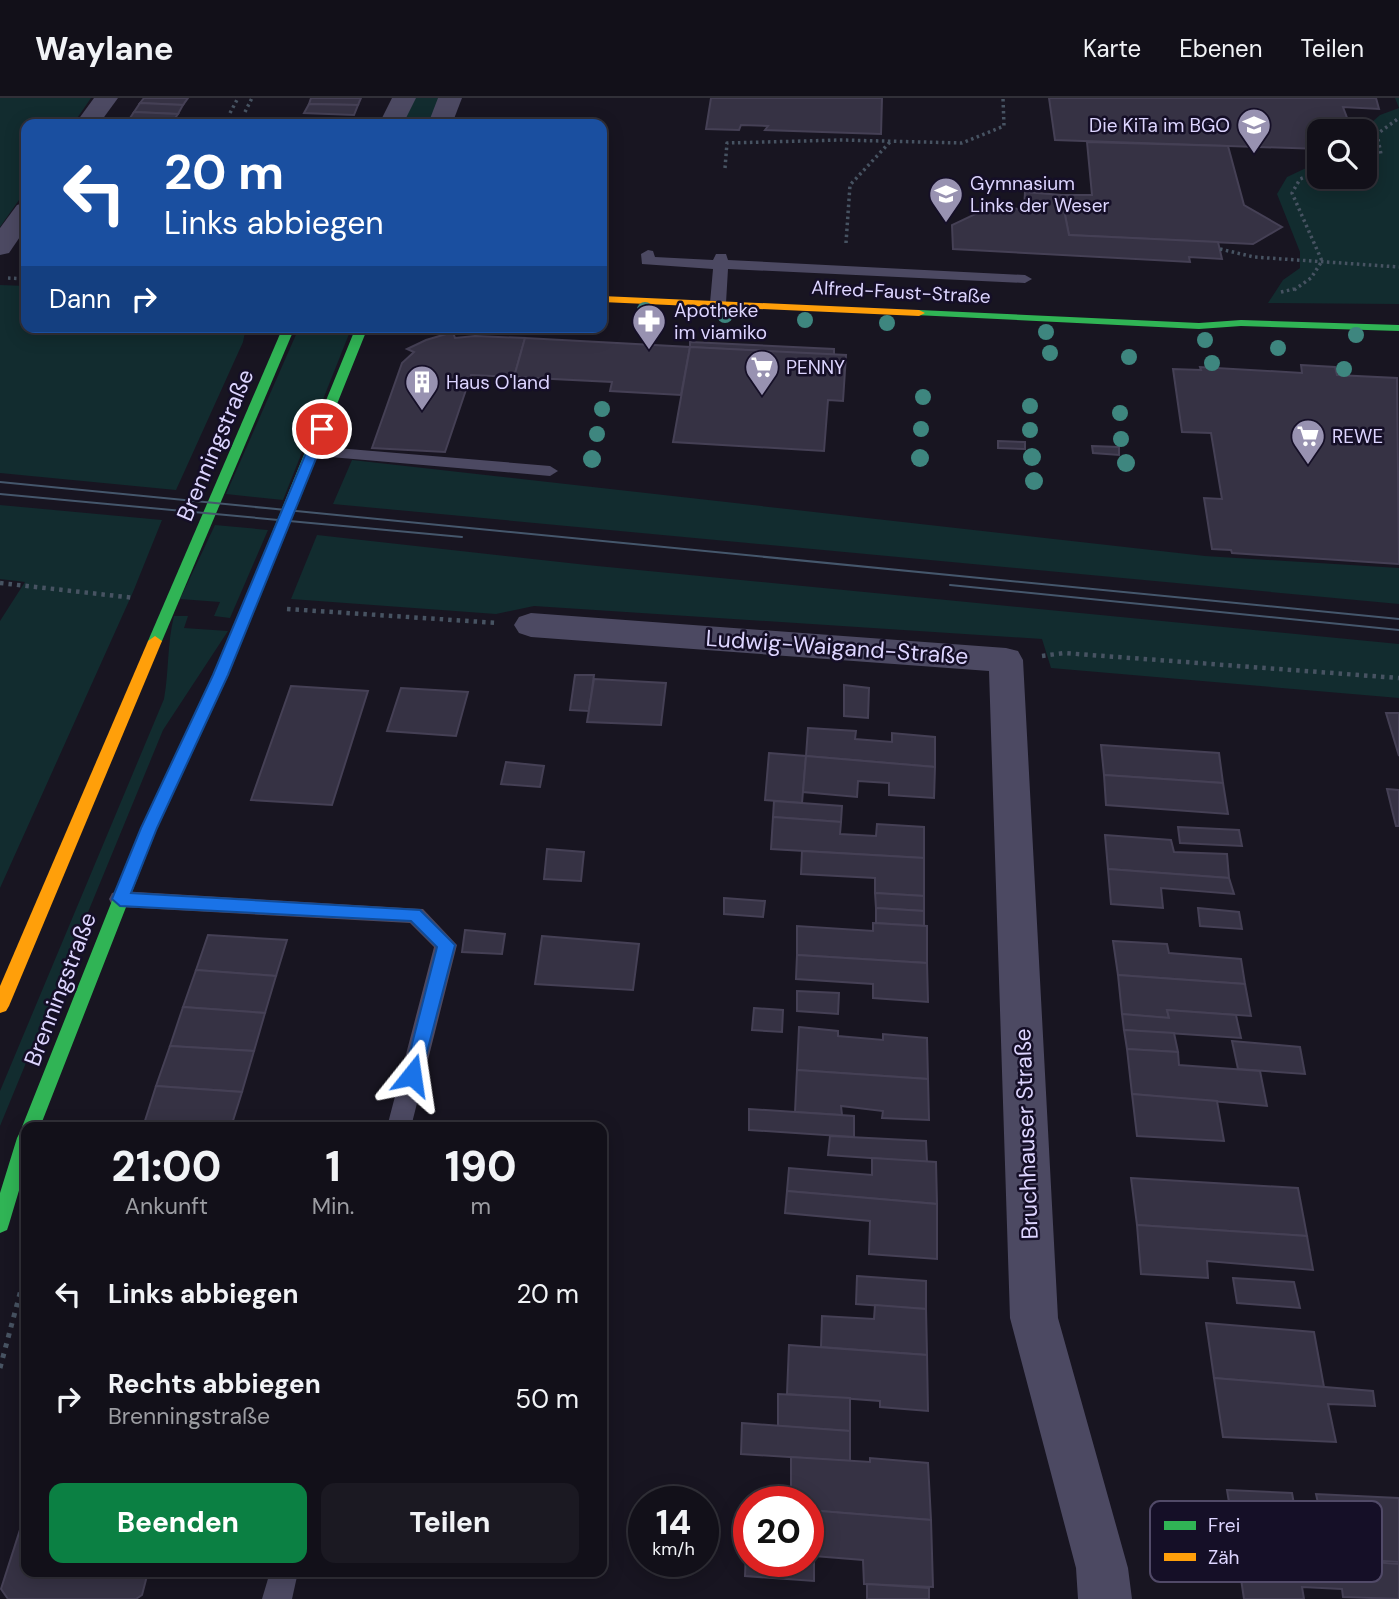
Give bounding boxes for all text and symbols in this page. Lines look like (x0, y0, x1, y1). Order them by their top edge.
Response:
text: Waylane (35, 27, 174, 70)
text: Karte (1083, 33, 1141, 64)
text: Ebenen (1179, 33, 1263, 64)
text: Teilen (1301, 33, 1364, 64)
school or university icon: Die KiTa im BGO (1235, 106, 1273, 155)
place label: Die KiTa im BGO (1089, 113, 1230, 138)
map controls (1307, 119, 1377, 189)
button: search (1307, 119, 1377, 189)
text: 20 m (164, 140, 284, 204)
icon: left (49, 147, 140, 238)
place label: Gymnasium Links der Weser (970, 171, 1109, 218)
school or university icon: Gymnasium Links der Weser (927, 175, 965, 224)
text: Links abbiegen (164, 202, 384, 244)
street label: Alfred-Faust-Straße (811, 275, 991, 309)
icon: right (125, 280, 163, 318)
text: Dann (49, 282, 111, 316)
place label: Apotheke im viamiko (674, 298, 767, 345)
pharmacy icon: Apotheke im viamiko (630, 302, 668, 351)
supermarket icon: PENNY (743, 348, 781, 397)
place label: PENNY (786, 355, 845, 380)
building icon: Haus O'land (403, 363, 441, 412)
street label: Brenningstraße (170, 365, 260, 525)
place label: Haus O'land (446, 370, 550, 395)
pin (292, 399, 352, 459)
icon: arrive (303, 410, 341, 448)
supermarket icon: REWE (1289, 417, 1327, 466)
place label: REWE (1332, 424, 1383, 449)
street label: Ludwig-Waigand-Straße (705, 623, 969, 671)
street label: Brenningstraße (17, 908, 103, 1070)
street label: Bruchhauser Straße (1007, 1028, 1045, 1240)
position arrow (375, 1038, 449, 1112)
text: 21:00 (111, 1139, 221, 1194)
text: 1 (325, 1139, 341, 1194)
text: 190 (445, 1139, 517, 1194)
text: Ankunft (125, 1191, 208, 1221)
text: Min. (312, 1191, 354, 1221)
text: m (470, 1191, 491, 1221)
icon: left (49, 1275, 87, 1313)
text: Links abbiegen (108, 1277, 298, 1311)
text: 20 m (516, 1277, 579, 1311)
text: Rechts abbiegen (108, 1367, 321, 1401)
icon: right (49, 1380, 87, 1418)
text: 50 m (515, 1382, 579, 1416)
text: Brenningstraße (108, 1401, 270, 1431)
button: Beenden (49, 1483, 307, 1563)
button: Teilen (321, 1483, 579, 1563)
speed limit sign: 20 (733, 1486, 824, 1577)
text: 14 (656, 1499, 691, 1545)
legend (1150, 1501, 1382, 1582)
text: Frei (1208, 1513, 1240, 1538)
text: km/h (652, 1537, 695, 1561)
text: Zäh (1208, 1545, 1240, 1570)

